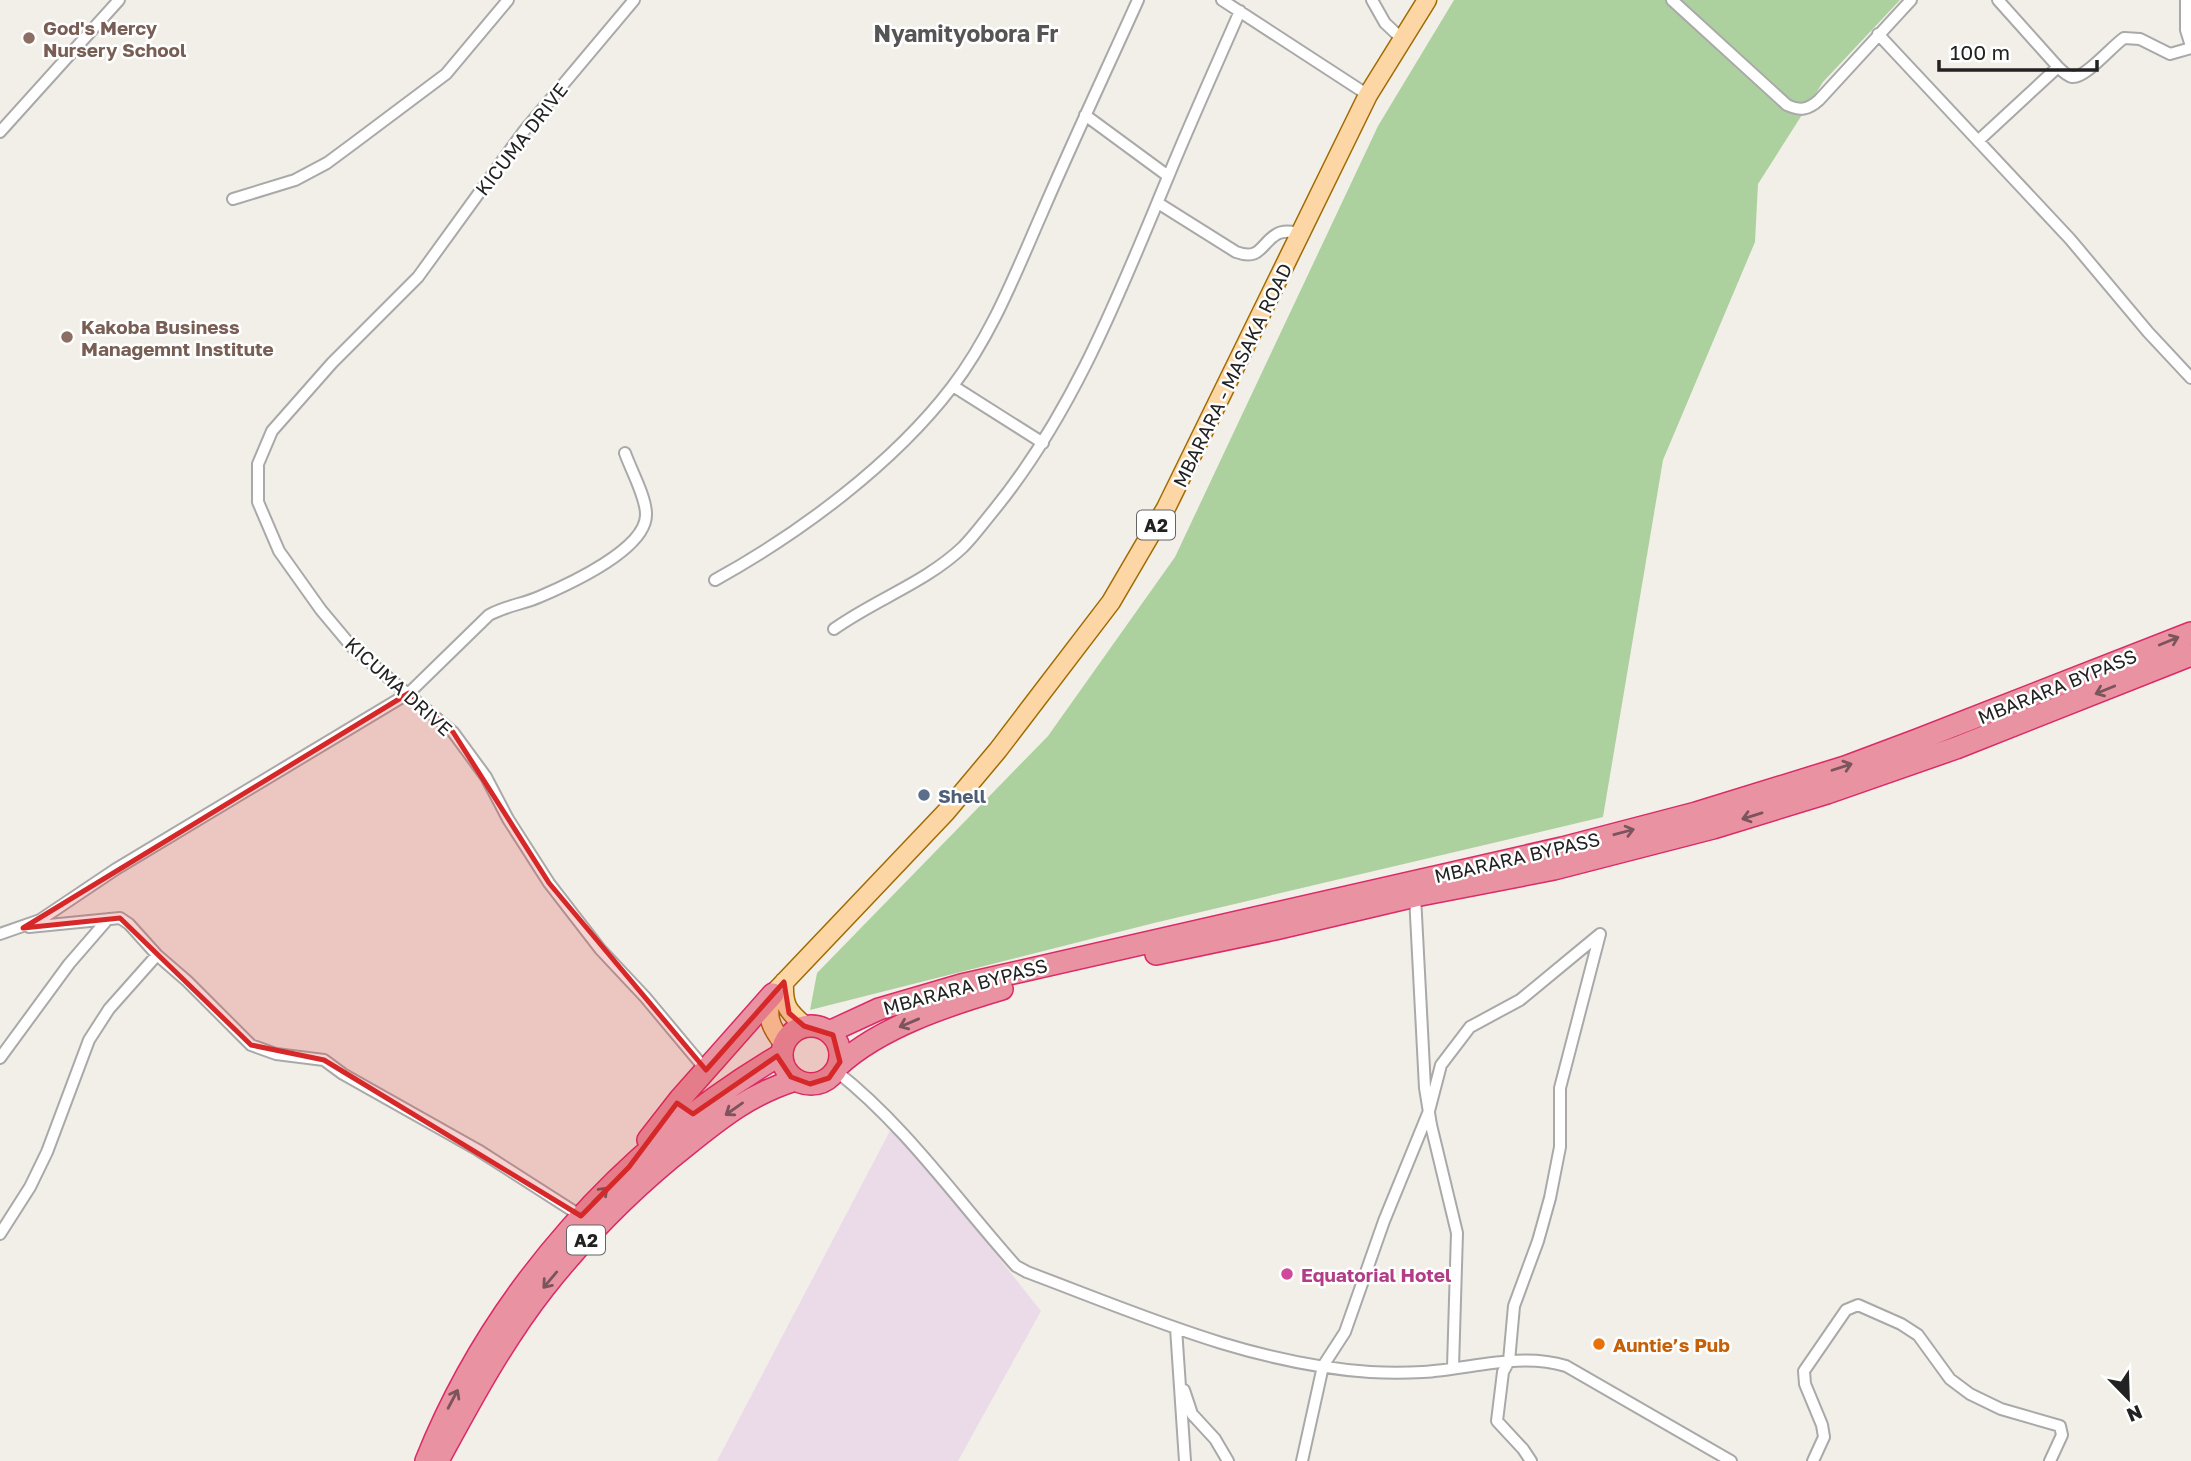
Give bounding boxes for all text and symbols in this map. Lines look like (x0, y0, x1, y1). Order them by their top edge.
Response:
place label: God's Mercy Nursery School (43, 16, 186, 61)
district label: Nyamityobora Fr (873, 19, 1059, 47)
scale bar (1939, 28, 2096, 72)
marker: God's Mercy Nursery School (21, 30, 37, 46)
text: 100 m (1950, 39, 2010, 65)
street label: KICUMA DRIVE (470, 78, 572, 200)
street label: MBARARA - MASAKA ROAD (1168, 259, 1296, 491)
place label: Kakoba Business Managemnt Institute (81, 315, 274, 360)
marker: Kakoba Business Managemnt Institute (59, 329, 75, 345)
road number: A2 (1137, 510, 1175, 540)
street label: KICUMA DRIVE (341, 632, 457, 740)
one-way arrow (2158, 634, 2179, 647)
street label: MBARARA BYPASS (1974, 644, 2140, 728)
one-way arrow (2095, 684, 2116, 697)
one-way arrow (1831, 760, 1853, 772)
place label: Shell (938, 784, 986, 807)
marker: Shell (916, 787, 932, 803)
one-way arrow (1742, 810, 1764, 823)
one-way arrow (1613, 825, 1635, 838)
street label: MBARARA BYPASS (1432, 827, 1602, 887)
street label: MBARARA BYPASS (880, 953, 1050, 1019)
one-way arrow (899, 1017, 920, 1030)
one-way arrow (725, 1102, 744, 1116)
one-way arrow (592, 1187, 609, 1204)
road number: A2 (567, 1226, 605, 1254)
place label: Equatorial Hotel (1301, 1263, 1451, 1286)
marker: Equatorial Hotel (1279, 1266, 1295, 1282)
one-way arrow (543, 1271, 558, 1289)
place label: Auntie’s Pub (1613, 1333, 1730, 1356)
marker: Auntie’s Pub (1591, 1336, 1607, 1352)
north arrow (2093, 1363, 2163, 1433)
one-way arrow (446, 1389, 460, 1409)
text: N (2124, 1401, 2146, 1428)

